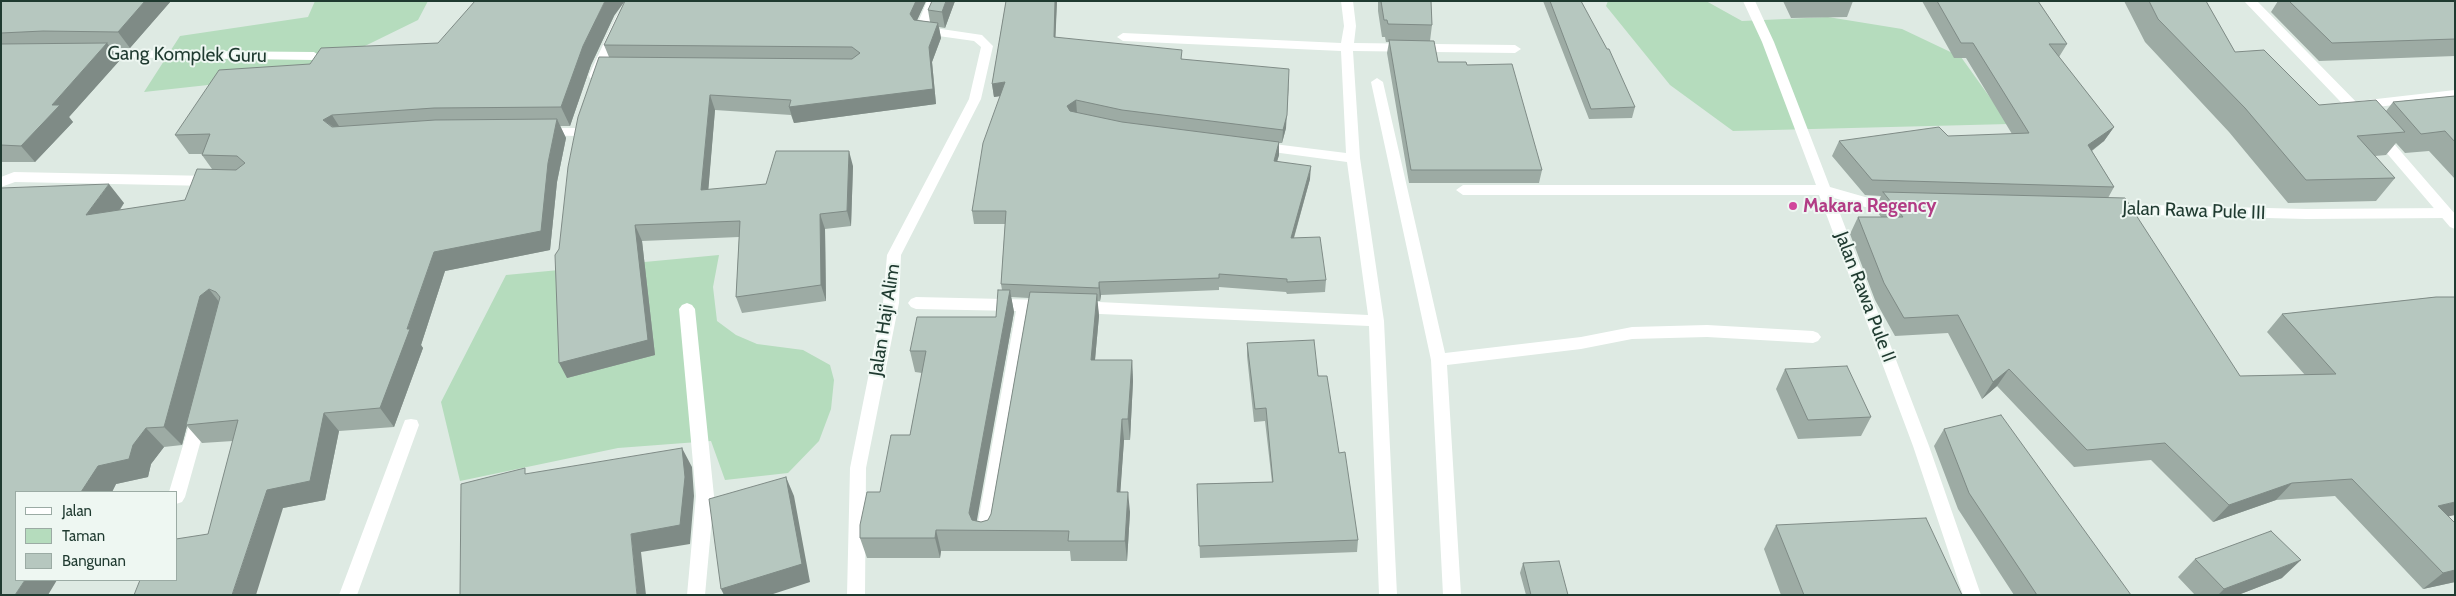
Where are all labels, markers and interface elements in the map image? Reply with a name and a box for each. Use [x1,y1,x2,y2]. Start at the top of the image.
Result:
street label: Gang Komplek Guru [107,42,267,68]
place label: Makara Regency [1803,195,1937,217]
street label: Jalan Rawa Pule III [2122,197,2266,225]
marker: Makara Regency [1787,200,1799,212]
street label: Jalan Rawa Pule II [1830,228,1900,366]
street label: Jalan Haji Alim [865,262,905,378]
legend [15,491,178,581]
text: Jalan [62,502,92,520]
text: Taman [62,527,105,545]
text: Bangunan [62,552,126,570]

